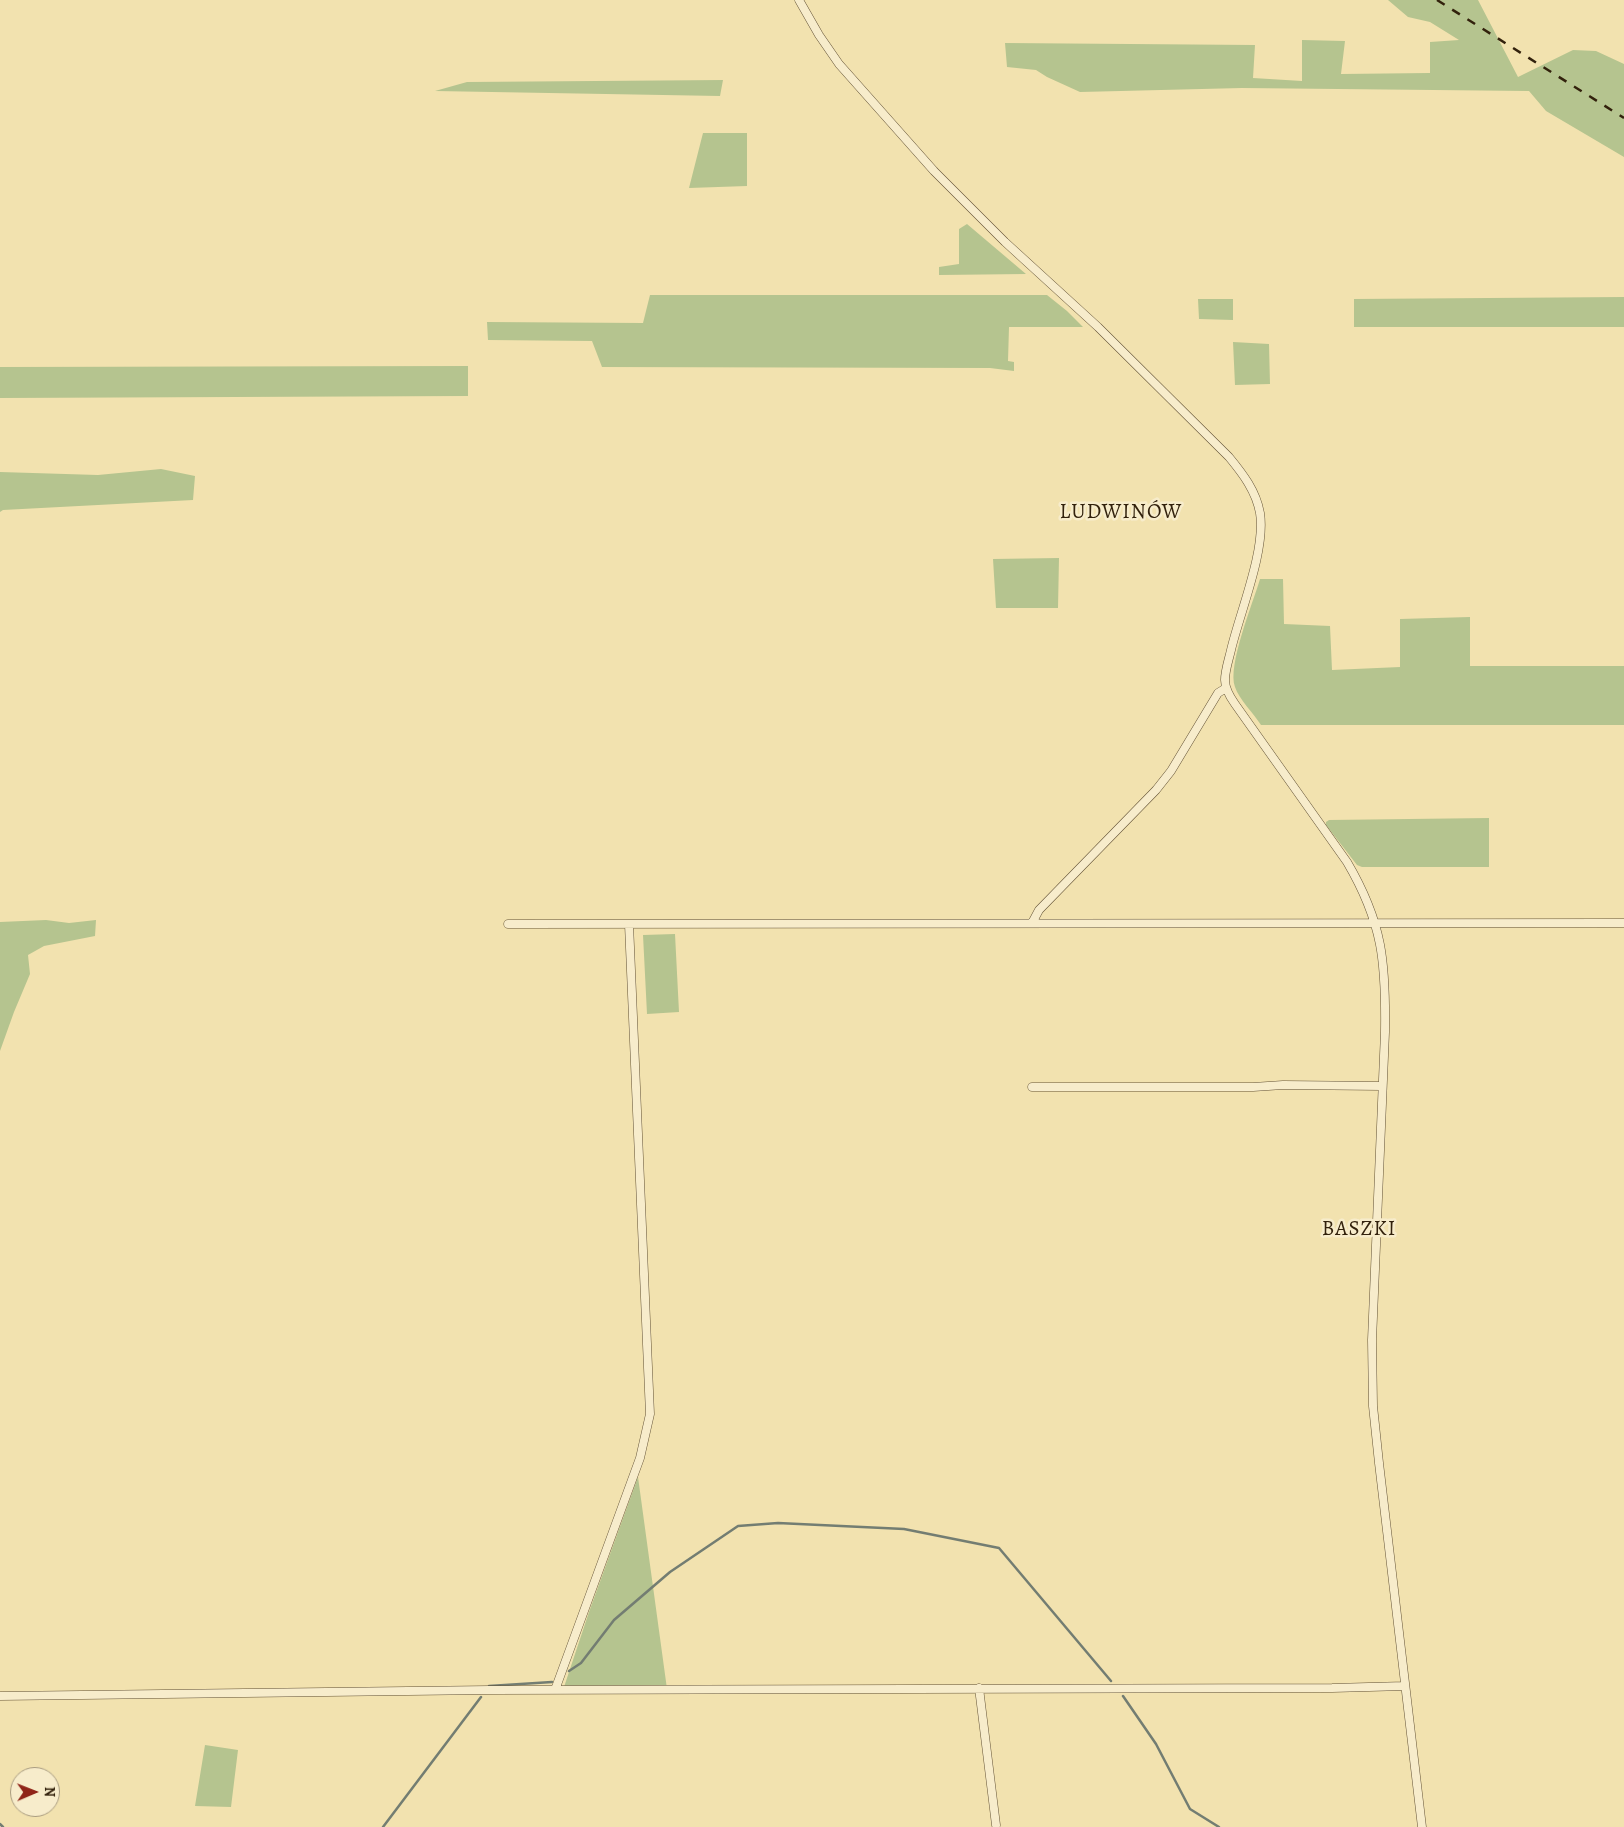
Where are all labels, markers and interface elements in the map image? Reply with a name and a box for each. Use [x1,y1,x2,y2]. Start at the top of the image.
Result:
district label: LUDWINÓW [1059,500,1183,526]
district label: BASZKI [1321,1217,1397,1243]
north arrow [10,1767,60,1817]
text: N [40,1786,59,1797]

